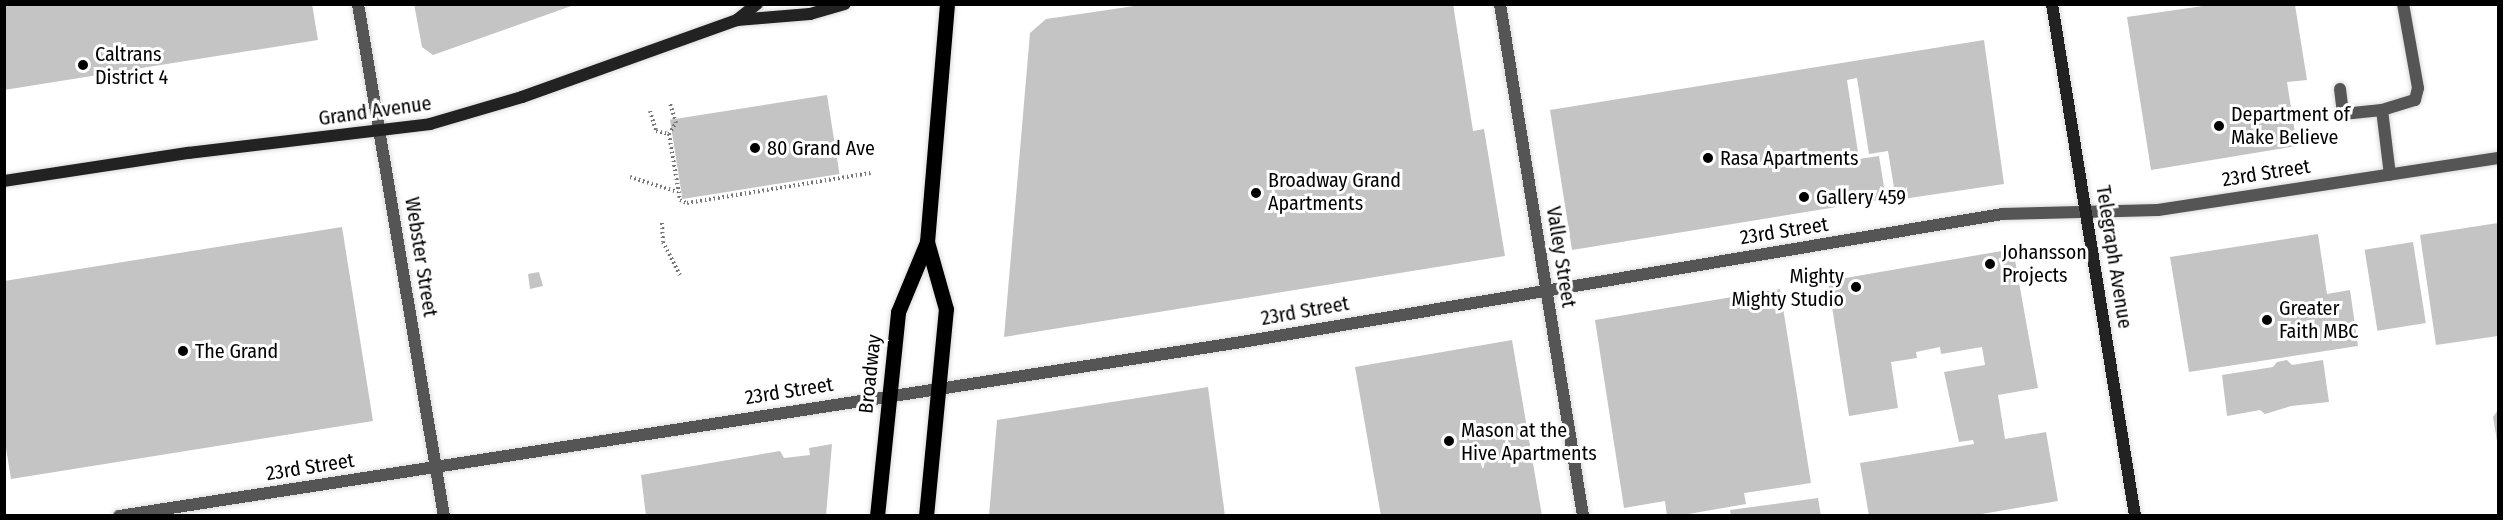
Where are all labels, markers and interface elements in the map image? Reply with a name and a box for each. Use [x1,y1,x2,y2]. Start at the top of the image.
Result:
place label: Caltrans District 4 [95,42,168,89]
marker: Caltrans District 4 [76,58,90,72]
street label: Grand Avenue [317,91,433,131]
place label: Department of Make Believe [2231,102,2350,149]
marker: Department of Make Believe [2212,119,2226,133]
place label: 80 Grand Ave [767,136,875,160]
marker: 80 Grand Ave [748,141,762,155]
place label: Rasa Apartments [1720,146,1858,170]
marker: Rasa Apartments [1701,151,1715,165]
street label: 23rd Street [2220,154,2312,192]
place label: Broadway Grand Apartments [1268,169,1401,216]
street label: Telegraph Avenue [2091,184,2137,330]
place label: Gallery 459 [1816,185,1906,209]
marker: Broadway Grand Apartments [1249,186,1263,200]
marker: Gallery 459 [1797,190,1811,204]
street label: Webster Street [400,195,442,319]
street label: Valley Street [1541,205,1581,309]
street label: 23rd Street [1738,212,1830,250]
place label: Johansson Projects [2002,240,2087,287]
marker: Johansson Projects [1983,257,1997,271]
place label: Mighty Mighty Studio [1732,264,1844,311]
marker: Mighty Mighty Studio [1849,280,1863,294]
street label: 23rd Street [1259,291,1351,331]
place label: Greater Faith MBC [2279,296,2358,343]
marker: Greater Faith MBC [2260,313,2274,327]
street label: Broadway [854,333,886,415]
place label: The Grand [195,339,278,363]
marker: The Grand [176,344,190,358]
street label: 23rd Street [743,372,835,410]
place label: Mason at the Hive Apartments [1461,418,1597,465]
marker: Mason at the Hive Apartments [1442,434,1456,448]
street label: 23rd Street [264,448,356,486]

